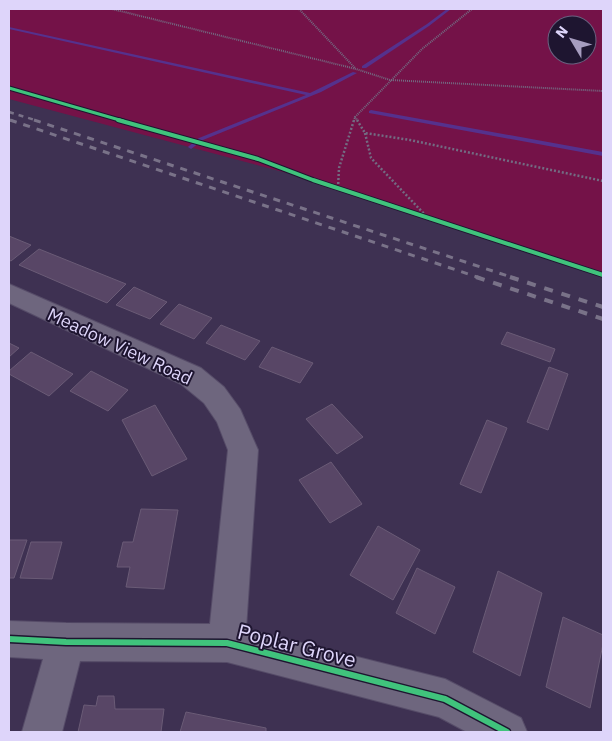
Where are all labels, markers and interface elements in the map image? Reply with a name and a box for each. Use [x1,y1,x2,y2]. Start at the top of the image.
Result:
north arrow [547,15,597,65]
text: N [552,22,572,42]
street label: Meadow View Road [44,302,196,390]
street label: Poplar Grove [235,617,359,673]

